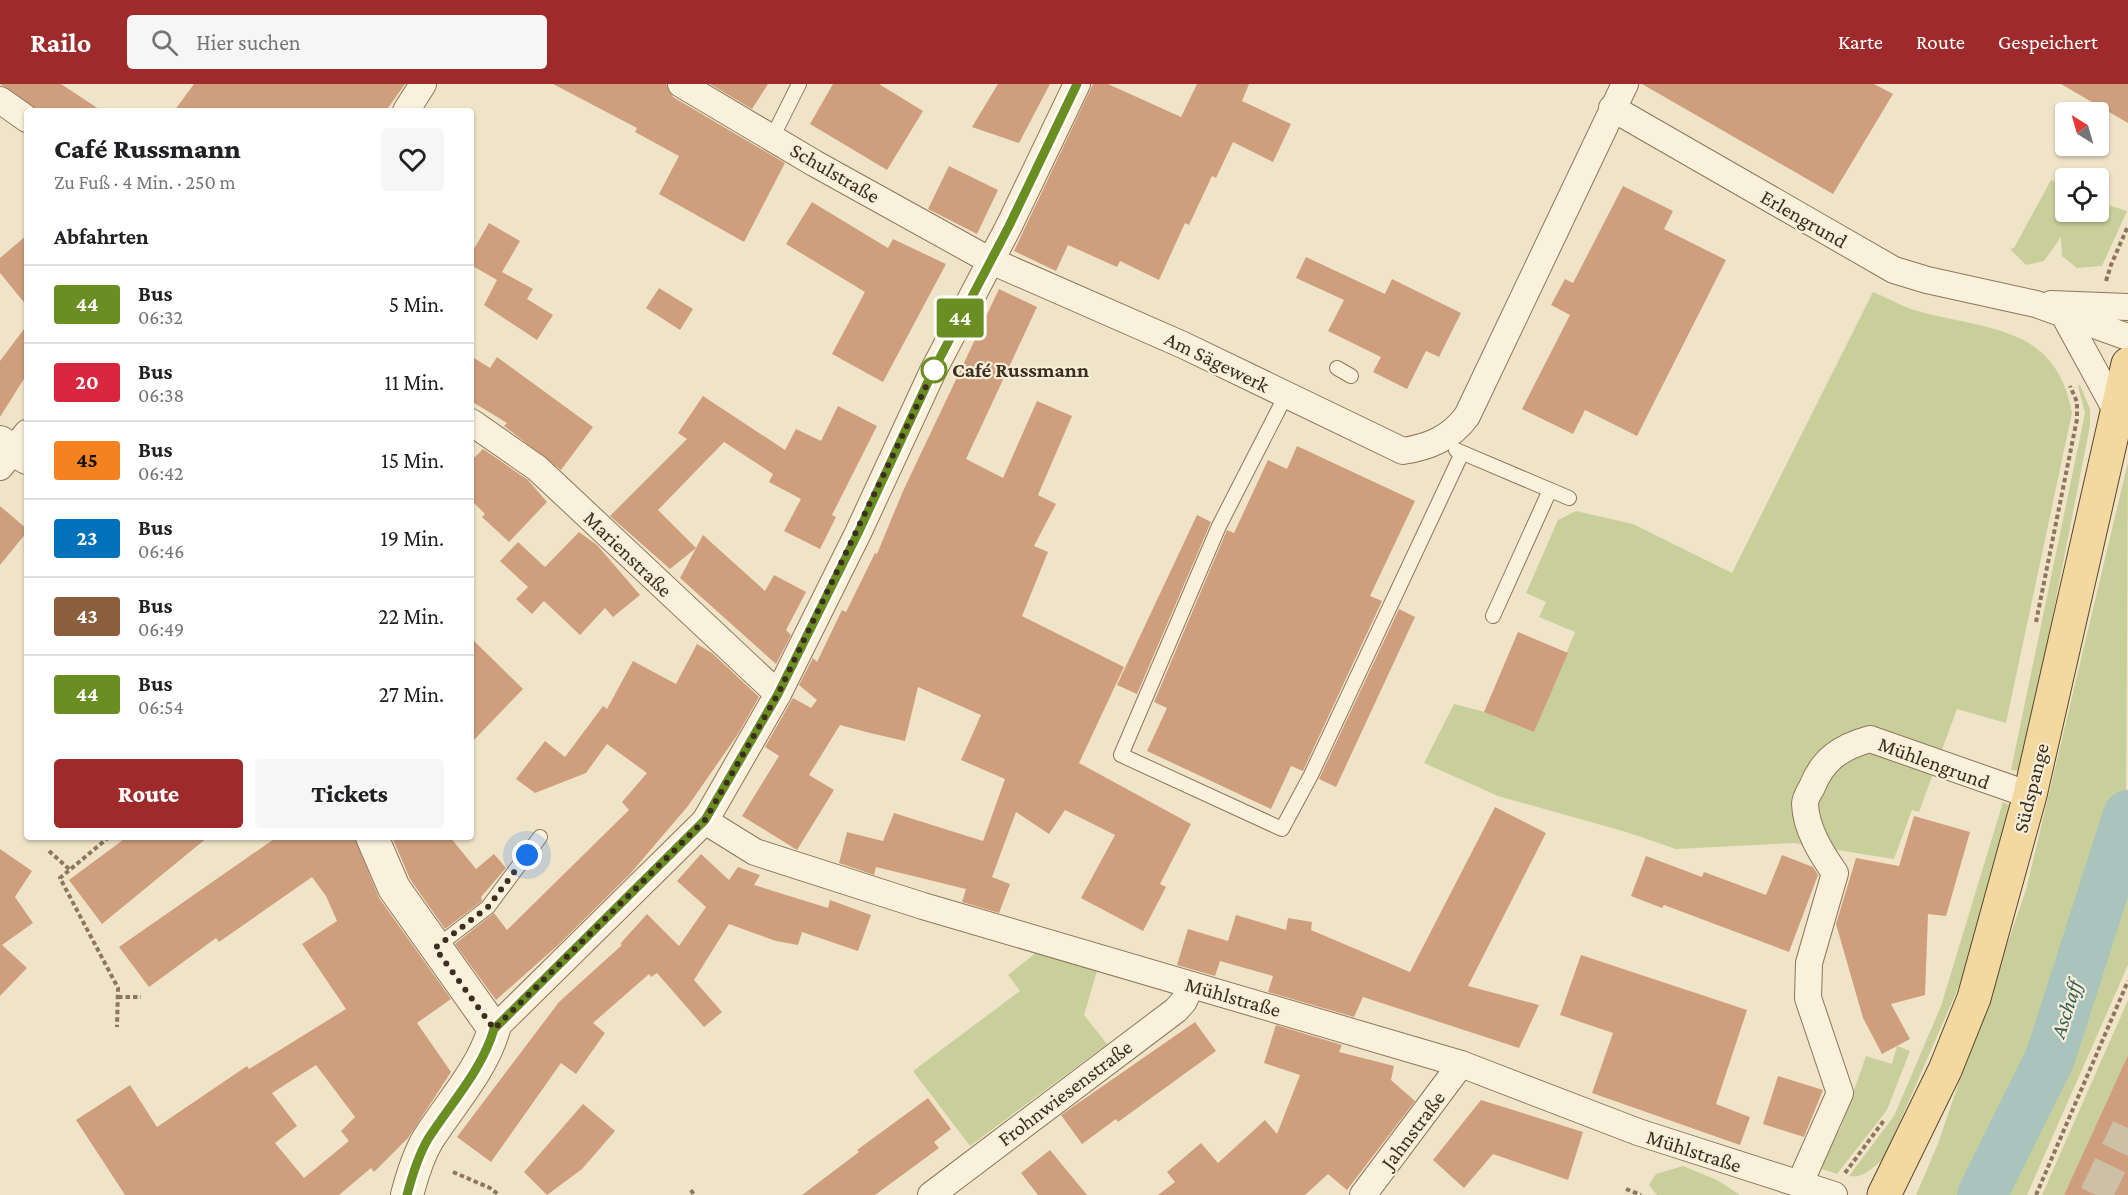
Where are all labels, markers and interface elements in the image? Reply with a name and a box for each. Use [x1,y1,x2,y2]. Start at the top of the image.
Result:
search box [127,15,547,69]
icon: search [148,26,181,59]
text: Railo [30,27,91,58]
text: Hier suchen [196,30,301,55]
text: Karte [1838,30,1883,54]
text: Route [1916,30,1965,54]
text: Gespeichert [1998,30,2098,54]
north arrow [2055,102,2109,156]
map controls [2055,102,2109,222]
button: heart [381,128,444,191]
text: Café Russmann [54,133,241,164]
street label: Schulstraße [786,138,884,208]
button: locate [2055,168,2109,222]
text: Zu Fuß · 4 Min. · 250 m [54,171,236,193]
street label: Erlengrund [1756,185,1852,253]
text: Abfahrten [54,224,149,249]
text: Bus [138,281,172,306]
text: 44 [76,292,98,316]
text: 5 Min. [389,292,444,317]
line badge: 44 [933,298,987,338]
text: 06:32 [138,306,183,328]
text: 44 [949,306,971,330]
street label: Am Sägewerk [1161,326,1273,398]
marker: Café Russmann [921,357,947,383]
place label: Café Russmann [952,358,1089,382]
text: Bus [138,359,172,384]
text: 20 [75,370,99,394]
text: 11 Min. [384,370,444,395]
text: 06:38 [138,384,184,406]
text: Bus [138,437,172,462]
text: 45 [76,448,98,472]
text: 15 Min. [381,448,444,473]
text: 06:42 [138,462,184,484]
street label: Marienstraße [579,506,677,602]
text: Bus [138,515,172,540]
text: 23 [77,526,97,550]
text: 19 Min. [381,526,444,551]
text: 06:46 [138,540,184,562]
text: Bus [138,593,172,618]
text: 43 [76,604,98,628]
text: 22 Min. [378,604,444,629]
text: 06:49 [138,618,184,640]
text: Bus [138,671,172,696]
text: 44 [76,682,98,706]
text: 27 Min. [379,682,444,707]
text: 06:54 [138,696,184,718]
street label: Mühlengrund [1875,732,1993,794]
street label: Südspange [2008,741,2054,835]
button: Route [54,759,243,828]
button: Tickets [255,759,444,828]
your location [512,840,542,870]
street label: Mühlstraße [1182,972,1284,1022]
water label: Aschaff [2045,974,2088,1042]
street label: Frohnwiesenstraße [993,1035,1137,1151]
street label: Jahnstraße [1375,1086,1450,1175]
street label: Mühlstraße [1644,1124,1744,1178]

